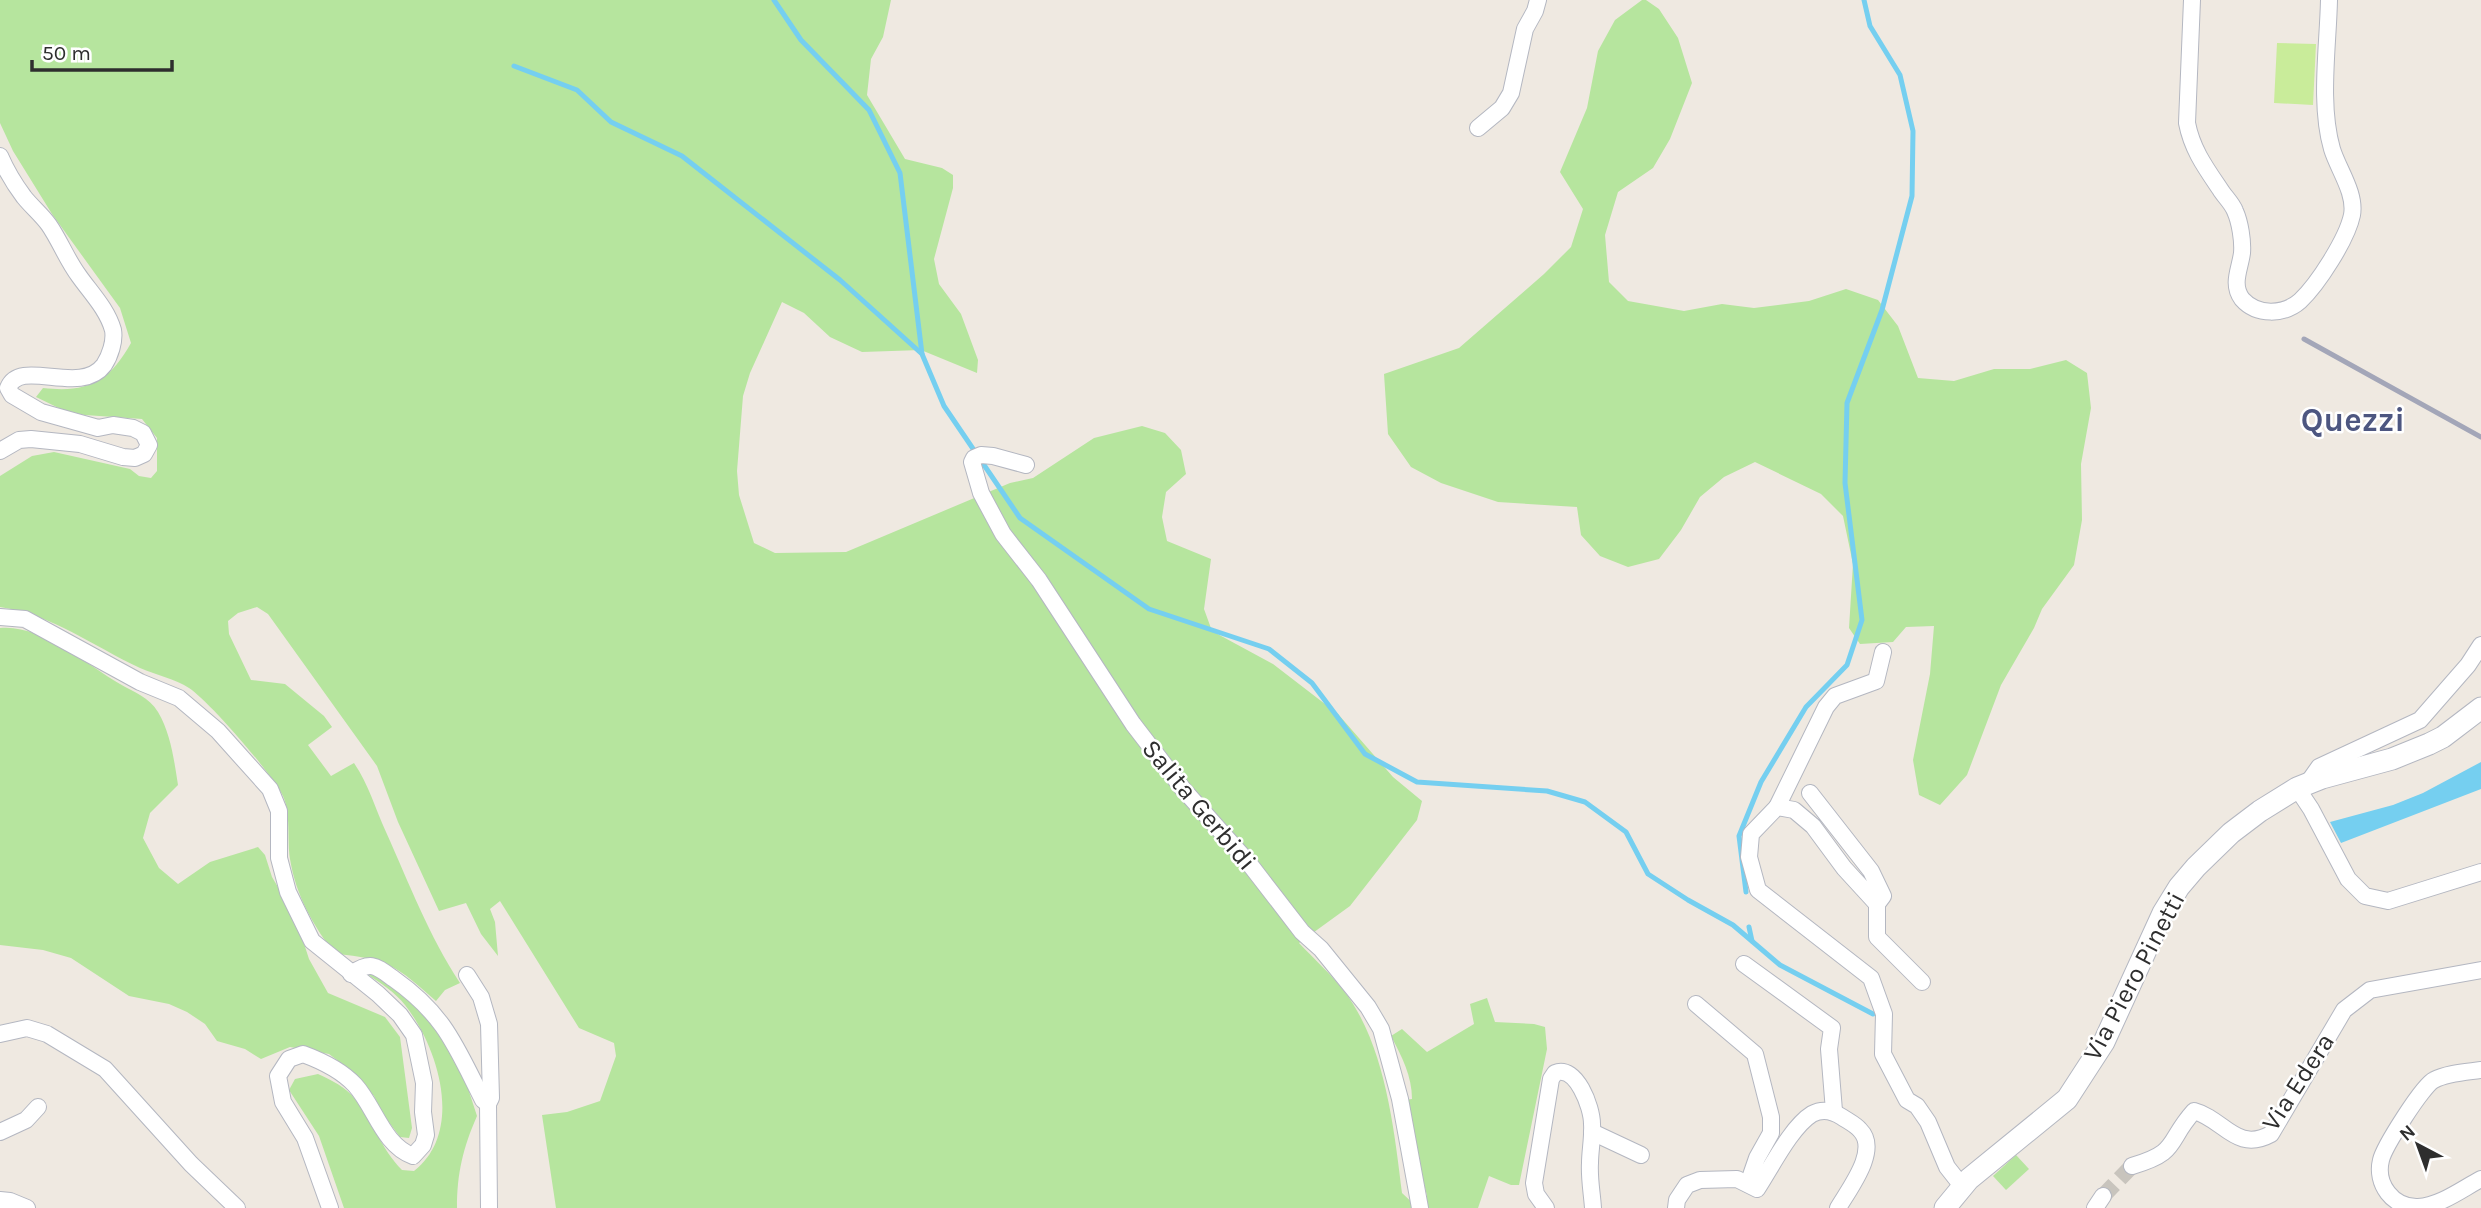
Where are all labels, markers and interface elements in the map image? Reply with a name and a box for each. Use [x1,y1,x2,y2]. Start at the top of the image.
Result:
scale bar [32,28,172,72]
text: 50 m [42,41,91,65]
district label: Quezzi [2301,401,2405,439]
street label: Salita Gerbidi [1135,733,1263,877]
street label: Via Piero Pinetti [2077,886,2191,1066]
street label: Via Edera [2255,1027,2341,1137]
north arrow [2383,1110,2453,1180]
text: N [2395,1120,2420,1146]

